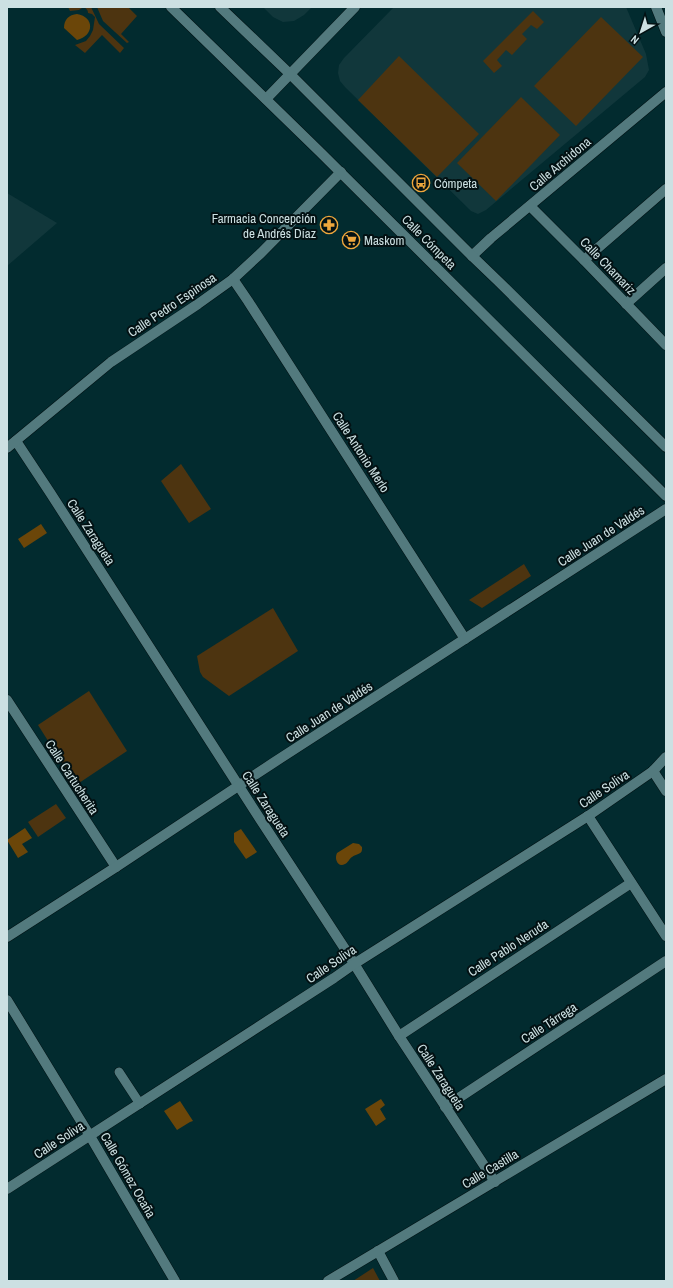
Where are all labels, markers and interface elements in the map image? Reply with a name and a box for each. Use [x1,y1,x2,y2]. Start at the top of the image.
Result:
north arrow [621,12,661,52]
text: N [628,32,642,47]
street label: Calle Archidona [526,133,594,195]
bus stop icon: Cómpeta [411,173,431,193]
place label: Cómpeta [434,175,477,192]
place label: Farmacia Concepción de Andrés Díaz [212,210,316,242]
street label: Calle Cómpeta [398,211,460,273]
pharmacy icon: Farmacia Concepción de Andrés Díaz [319,215,339,235]
supermarket icon: Maskom [341,230,361,250]
place label: Maskom [364,232,404,249]
street label: Calle Chamariz [576,234,640,298]
street label: Calle Pedro Espinosa [125,269,220,341]
street label: Calle Antonio Merlo [329,408,394,496]
street label: Calle Zaragueta [63,496,119,568]
street label: Calle Juan de Valdés [554,502,648,570]
street label: Calle Juan de Valdés [282,678,376,746]
street label: Calle Cartucherita [41,736,103,818]
street label: Calle Soliva [576,766,632,812]
street label: Calle Zaragueta [238,768,294,840]
street label: Calle Pablo Neruda [465,916,551,980]
street label: Calle Soliva [303,941,359,987]
street label: Calle Tárrega [518,999,580,1047]
street label: Calle Zaragueta [413,1041,469,1113]
street label: Calle Soliva [31,1117,88,1163]
street label: Calle Gómez Ocaña [97,1129,159,1221]
street label: Calle Castilla [459,1146,521,1192]

